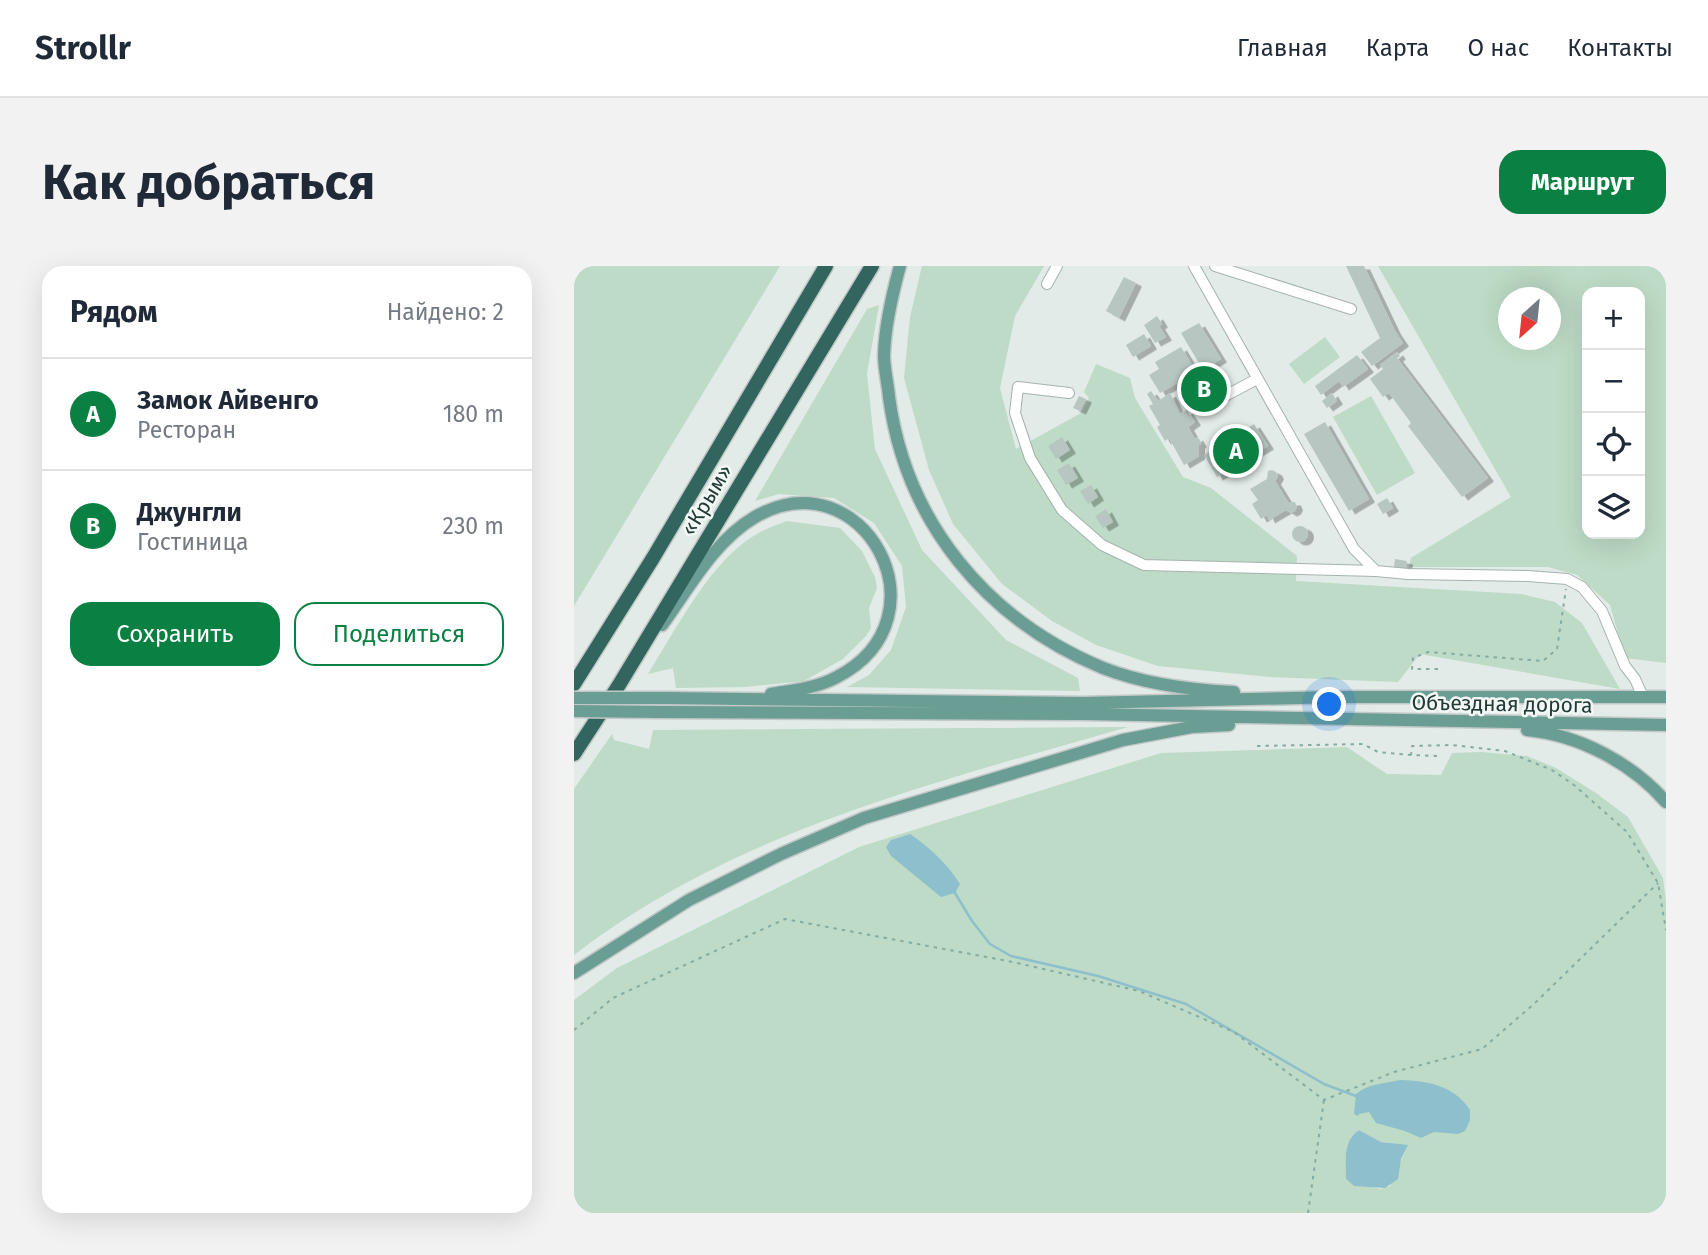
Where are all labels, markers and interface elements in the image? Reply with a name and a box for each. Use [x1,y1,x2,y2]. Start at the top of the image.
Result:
text: Strollr [35,28,131,68]
text: Главная [1237,34,1328,62]
text: Карта [1366,34,1429,62]
text: О нас [1467,34,1529,62]
text: Контакты [1567,34,1673,62]
button: Маршрут [1499,150,1666,214]
text: Как добраться [42,153,375,212]
north arrow [1498,287,1561,350]
map controls [1582,287,1645,539]
button: + [1582,287,1645,350]
text: Рядом [70,294,158,330]
text: Найдено: 2 [387,298,504,326]
button: − [1582,350,1645,413]
pin: B [1181,363,1227,415]
text: Замок Айвенго [137,385,319,416]
text: A [86,400,100,428]
text: 180 m [443,400,504,428]
button: locate [1582,413,1645,476]
text: Ресторан [137,416,236,444]
pin: A [1213,425,1259,477]
street label: «Крым» [676,460,738,540]
button: layers [1582,476,1645,539]
text: Джунгли [137,497,242,528]
text: B [86,512,100,540]
text: 230 m [443,512,504,540]
text: Гостиница [137,528,248,556]
button: Сохранить [70,602,280,666]
button: Поделиться [294,602,504,666]
your location [1312,687,1346,721]
street label: Объездная дорога [1411,689,1593,719]

